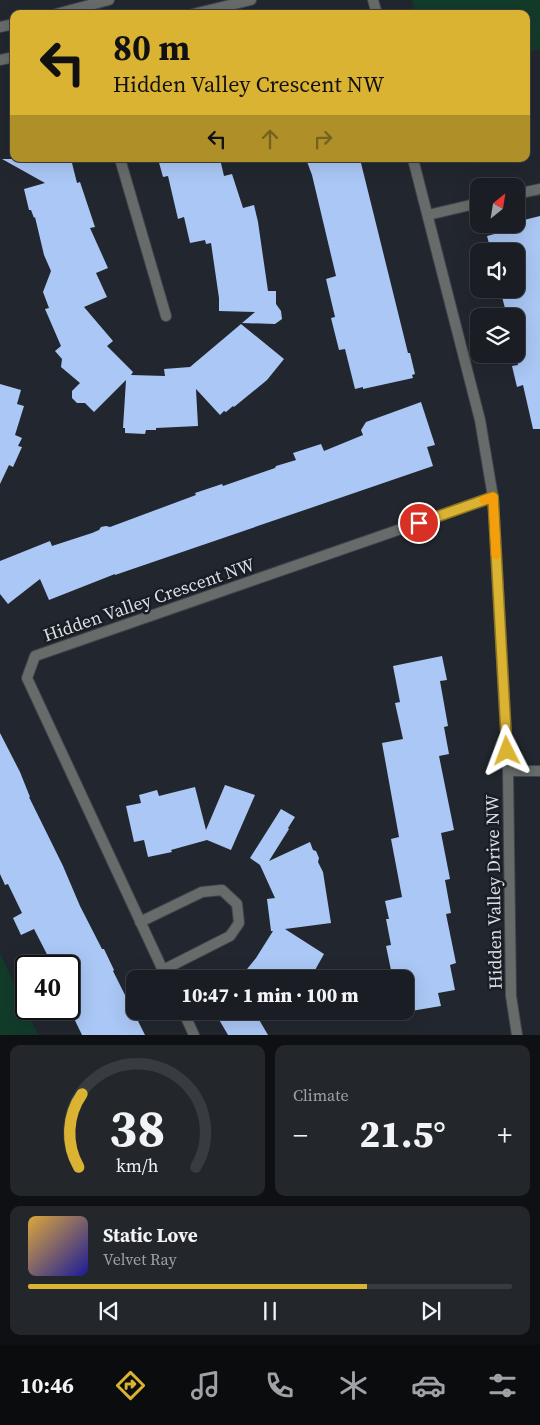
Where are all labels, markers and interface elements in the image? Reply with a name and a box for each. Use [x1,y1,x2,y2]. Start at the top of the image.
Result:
text: 80 m [113,24,190,72]
icon: left [30,30,95,95]
text: Hidden Valley Crescent NW [113,69,384,99]
icon: left [203,125,231,153]
icon: ahead [256,125,284,153]
icon: right [309,125,337,153]
north arrow [470,178,525,232]
map controls [470,178,525,363]
button: sound [470,243,525,298]
button: layers [470,308,525,363]
pin [398,502,440,544]
icon: arrive [405,509,433,537]
street label: Hidden Valley Crescent NW [40,551,258,647]
position arrow [480,724,532,776]
street label: Hidden Valley Drive NW [479,794,508,990]
speed limit sign: 40 [15,955,80,1020]
text: 10:47 · 1 min · 100 m [181,982,359,1008]
text: Climate [293,1084,349,1106]
text: 38 [109,1092,166,1163]
text: 21.5° [359,1108,446,1160]
text: − [293,1116,308,1154]
text: + [497,1116,512,1154]
text: km/h [116,1153,159,1178]
text: Static Love [103,1222,198,1248]
text: Velvet Ray [103,1248,177,1270]
icon: previous [95,1297,123,1325]
icon: pause [256,1297,284,1325]
icon: next [417,1297,445,1325]
icon: directions [113,1368,148,1403]
icon: music [188,1368,223,1403]
icon: phone [262,1368,297,1403]
icon: climate [336,1368,371,1403]
icon: car [411,1368,446,1403]
icon: filters [485,1368,520,1403]
text: 10:46 [20,1370,74,1400]

